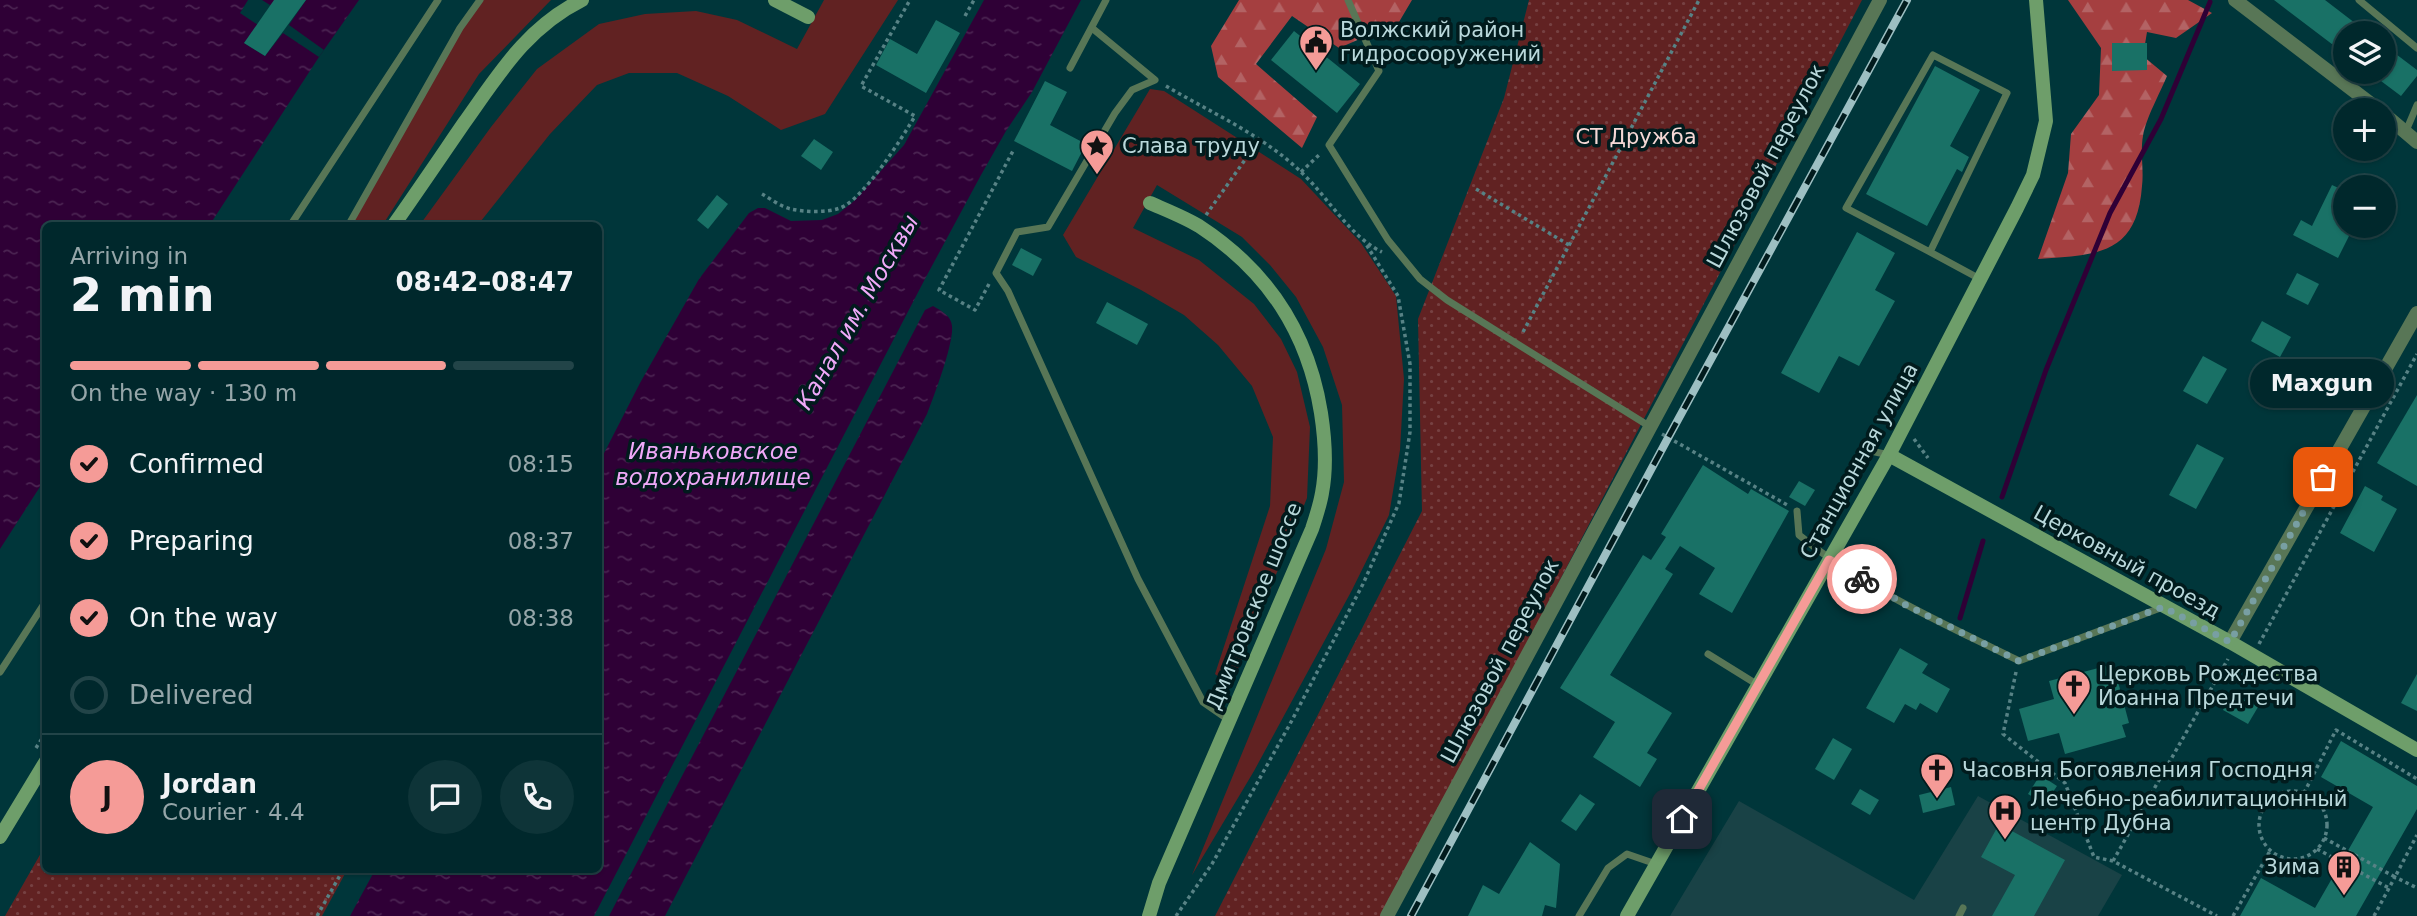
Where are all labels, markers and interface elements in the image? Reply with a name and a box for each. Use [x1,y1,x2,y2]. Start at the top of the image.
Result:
place label: Волжский район гидросооружений [1340,18,1541,66]
map controls [2333,21,2396,238]
button: layers [2333,21,2396,84]
public building icon: Волжский район гидросооружений [1297,23,1335,72]
street label: Шлюзовой переулок [1702,60,1830,272]
button: + [2333,98,2396,161]
park label: СТ Дружба [1575,125,1697,149]
place icon: Слава труду [1078,127,1116,176]
place label: Слава труду [1122,134,1260,158]
button: − [2333,175,2396,238]
water label: Канал им. Москвы [791,210,923,414]
text: Arriving in [70,243,188,269]
text: 08:42–08:47 [395,267,574,297]
text: 2 min [70,268,214,322]
callout: Maxgun [2251,358,2395,407]
street label: Станционная улица [1795,359,1923,563]
text: Maxgun [2271,370,2373,396]
text: On the way · 130 m [70,380,297,406]
water label: Иваньковское водохранилище [615,438,811,490]
icon: check [70,445,108,483]
pin [2293,447,2353,507]
text: Confirmed [129,449,264,479]
text: 08:15 [508,451,574,477]
icon: bag [2304,458,2342,496]
street label: Дмитровское шоссе [1201,499,1307,713]
street label: Церковный проезд [2030,501,2224,623]
icon: check [70,522,108,560]
text: Preparing [129,526,254,556]
text: 08:37 [508,528,574,554]
courier [1827,544,1897,614]
street label: Шлюзовой переулок [1436,555,1564,767]
icon: bike [1843,560,1881,598]
icon: check [70,599,108,637]
text: On the way [129,603,278,633]
text: 08:38 [508,605,574,631]
place label: Церковь Рождества Иоанна Предтечи [2098,662,2318,710]
church icon: Церковь Рождества Иоанна Предтечи [2055,667,2093,716]
text: Delivered [129,680,253,710]
church icon: Часовня Богоявления Господня [1918,751,1956,800]
place label: Часовня Богоявления Господня [1962,758,2313,782]
button: chat [408,760,482,834]
button: phone [500,760,574,834]
text: Jordan [162,769,257,799]
text: J [102,782,112,812]
place label: Лечебно-реабилитационный центр Дубна [2030,787,2348,835]
pin [1652,789,1712,849]
hospital icon: Лечебно-реабилитационный центр Дубна [1986,792,2024,841]
text: Courier · 4.4 [162,799,305,825]
icon: home [1663,800,1701,838]
building icon: Зима [2325,848,2363,897]
place label: Зима [2264,855,2320,879]

